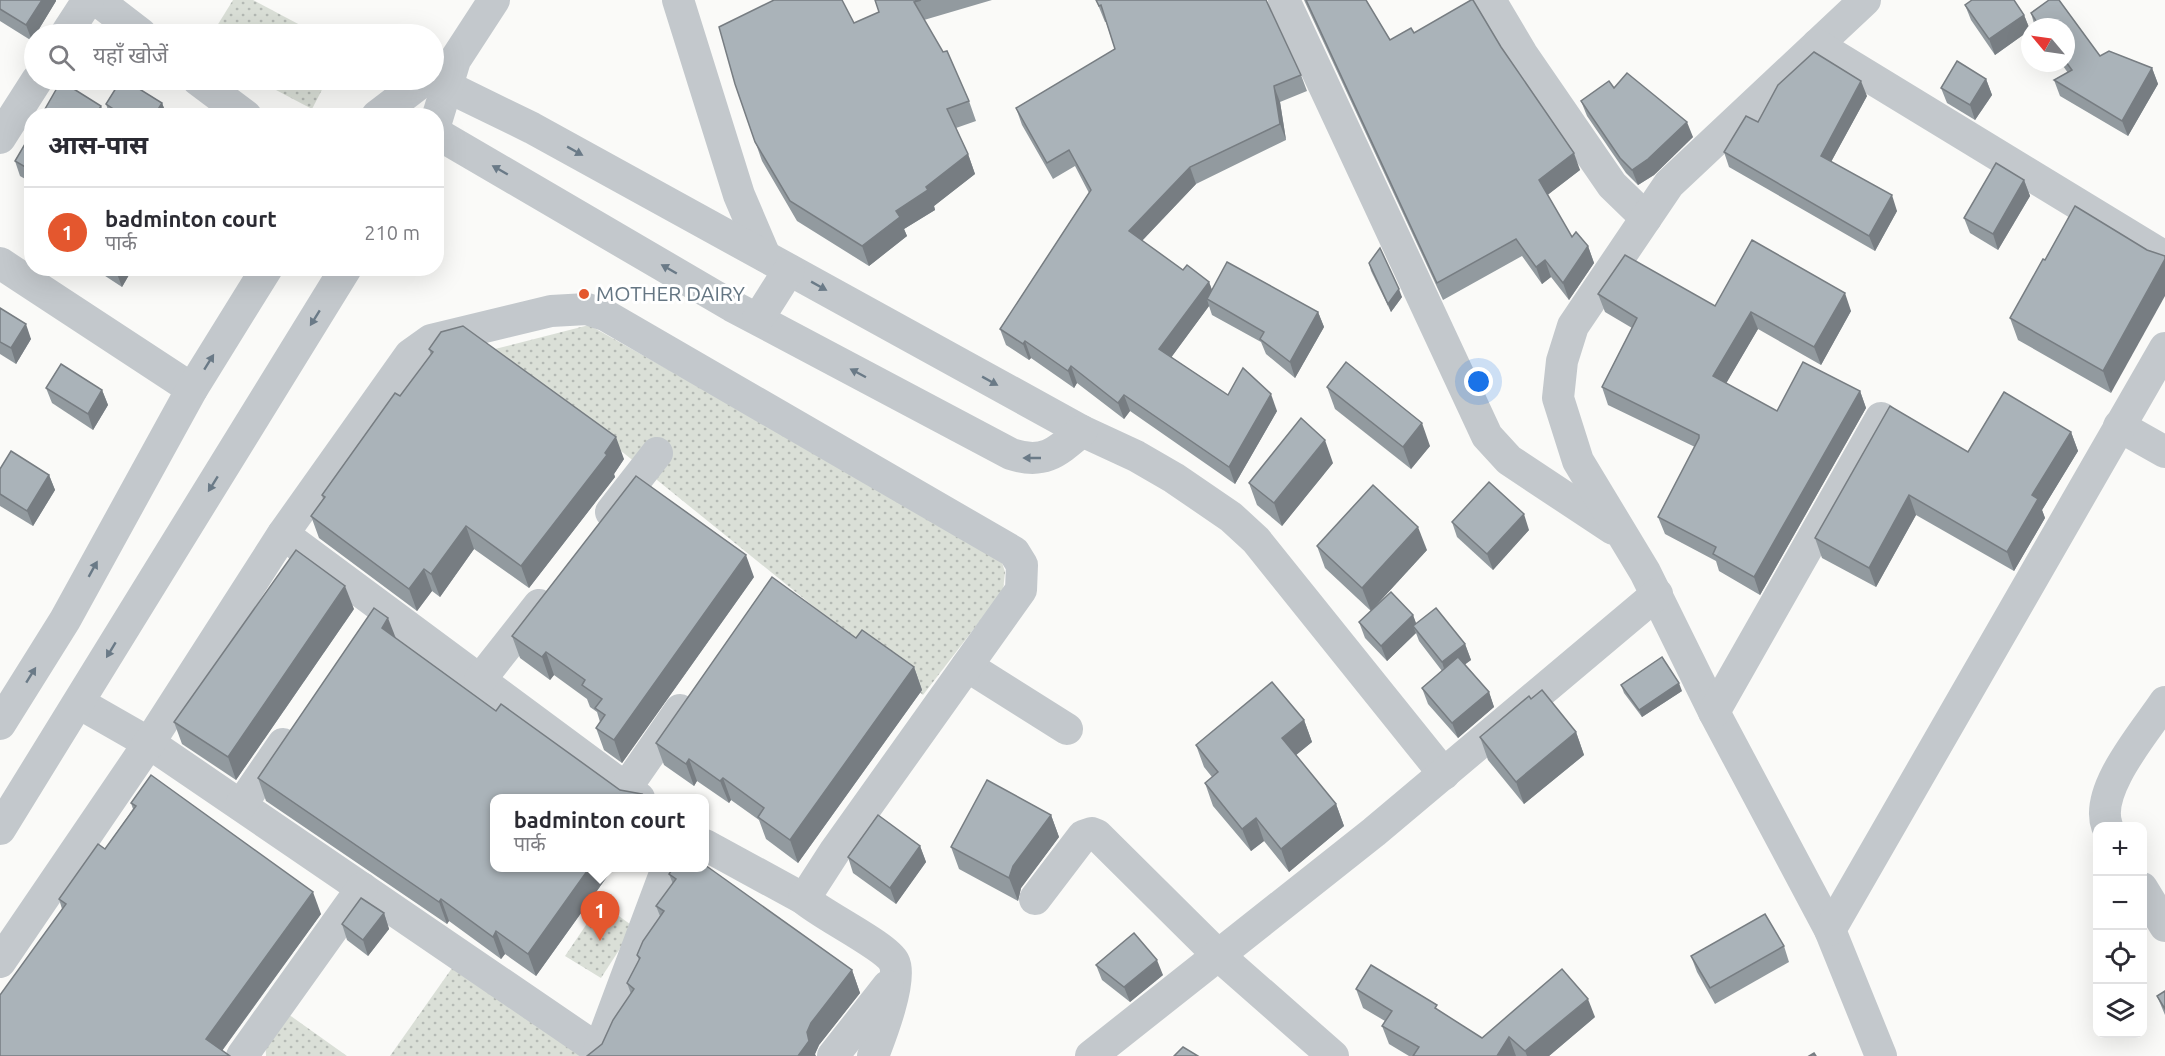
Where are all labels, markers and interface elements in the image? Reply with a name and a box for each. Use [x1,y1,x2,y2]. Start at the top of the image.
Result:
north arrow [2021,18,2075,72]
search box [24,24,444,90]
icon: search [45,41,78,74]
text: यहाँ खोजें [93,42,168,67]
text: आस-पास [48,130,148,159]
one-way arrow [566,146,583,156]
one-way arrow [492,165,508,176]
text: badminton court [105,206,277,231]
text: 1 [62,221,73,244]
text: 210 m [364,221,420,244]
text: पार्क [105,231,137,254]
one-way arrow [660,264,677,274]
place label: MOTHER DAIRY [596,281,745,305]
one-way arrow [811,281,828,291]
marker: MOTHER DAIRY [577,287,591,301]
one-way arrow [310,310,321,326]
one-way arrow [203,354,214,370]
your location [1464,367,1493,396]
one-way arrow [849,368,866,378]
one-way arrow [981,375,998,385]
one-way arrow [1022,453,1041,463]
one-way arrow [207,476,218,492]
one-way arrow [88,560,98,577]
one-way arrow [105,642,116,658]
one-way arrow [25,667,36,683]
popup [490,794,709,872]
text: badminton court [514,807,685,832]
map controls [2093,822,2147,1038]
button: + [2093,822,2147,876]
text: पार्क [514,832,546,855]
button: − [2093,876,2147,930]
pin: 1 [580,892,620,941]
button: locate [2093,930,2147,984]
button: layers [2093,984,2147,1038]

